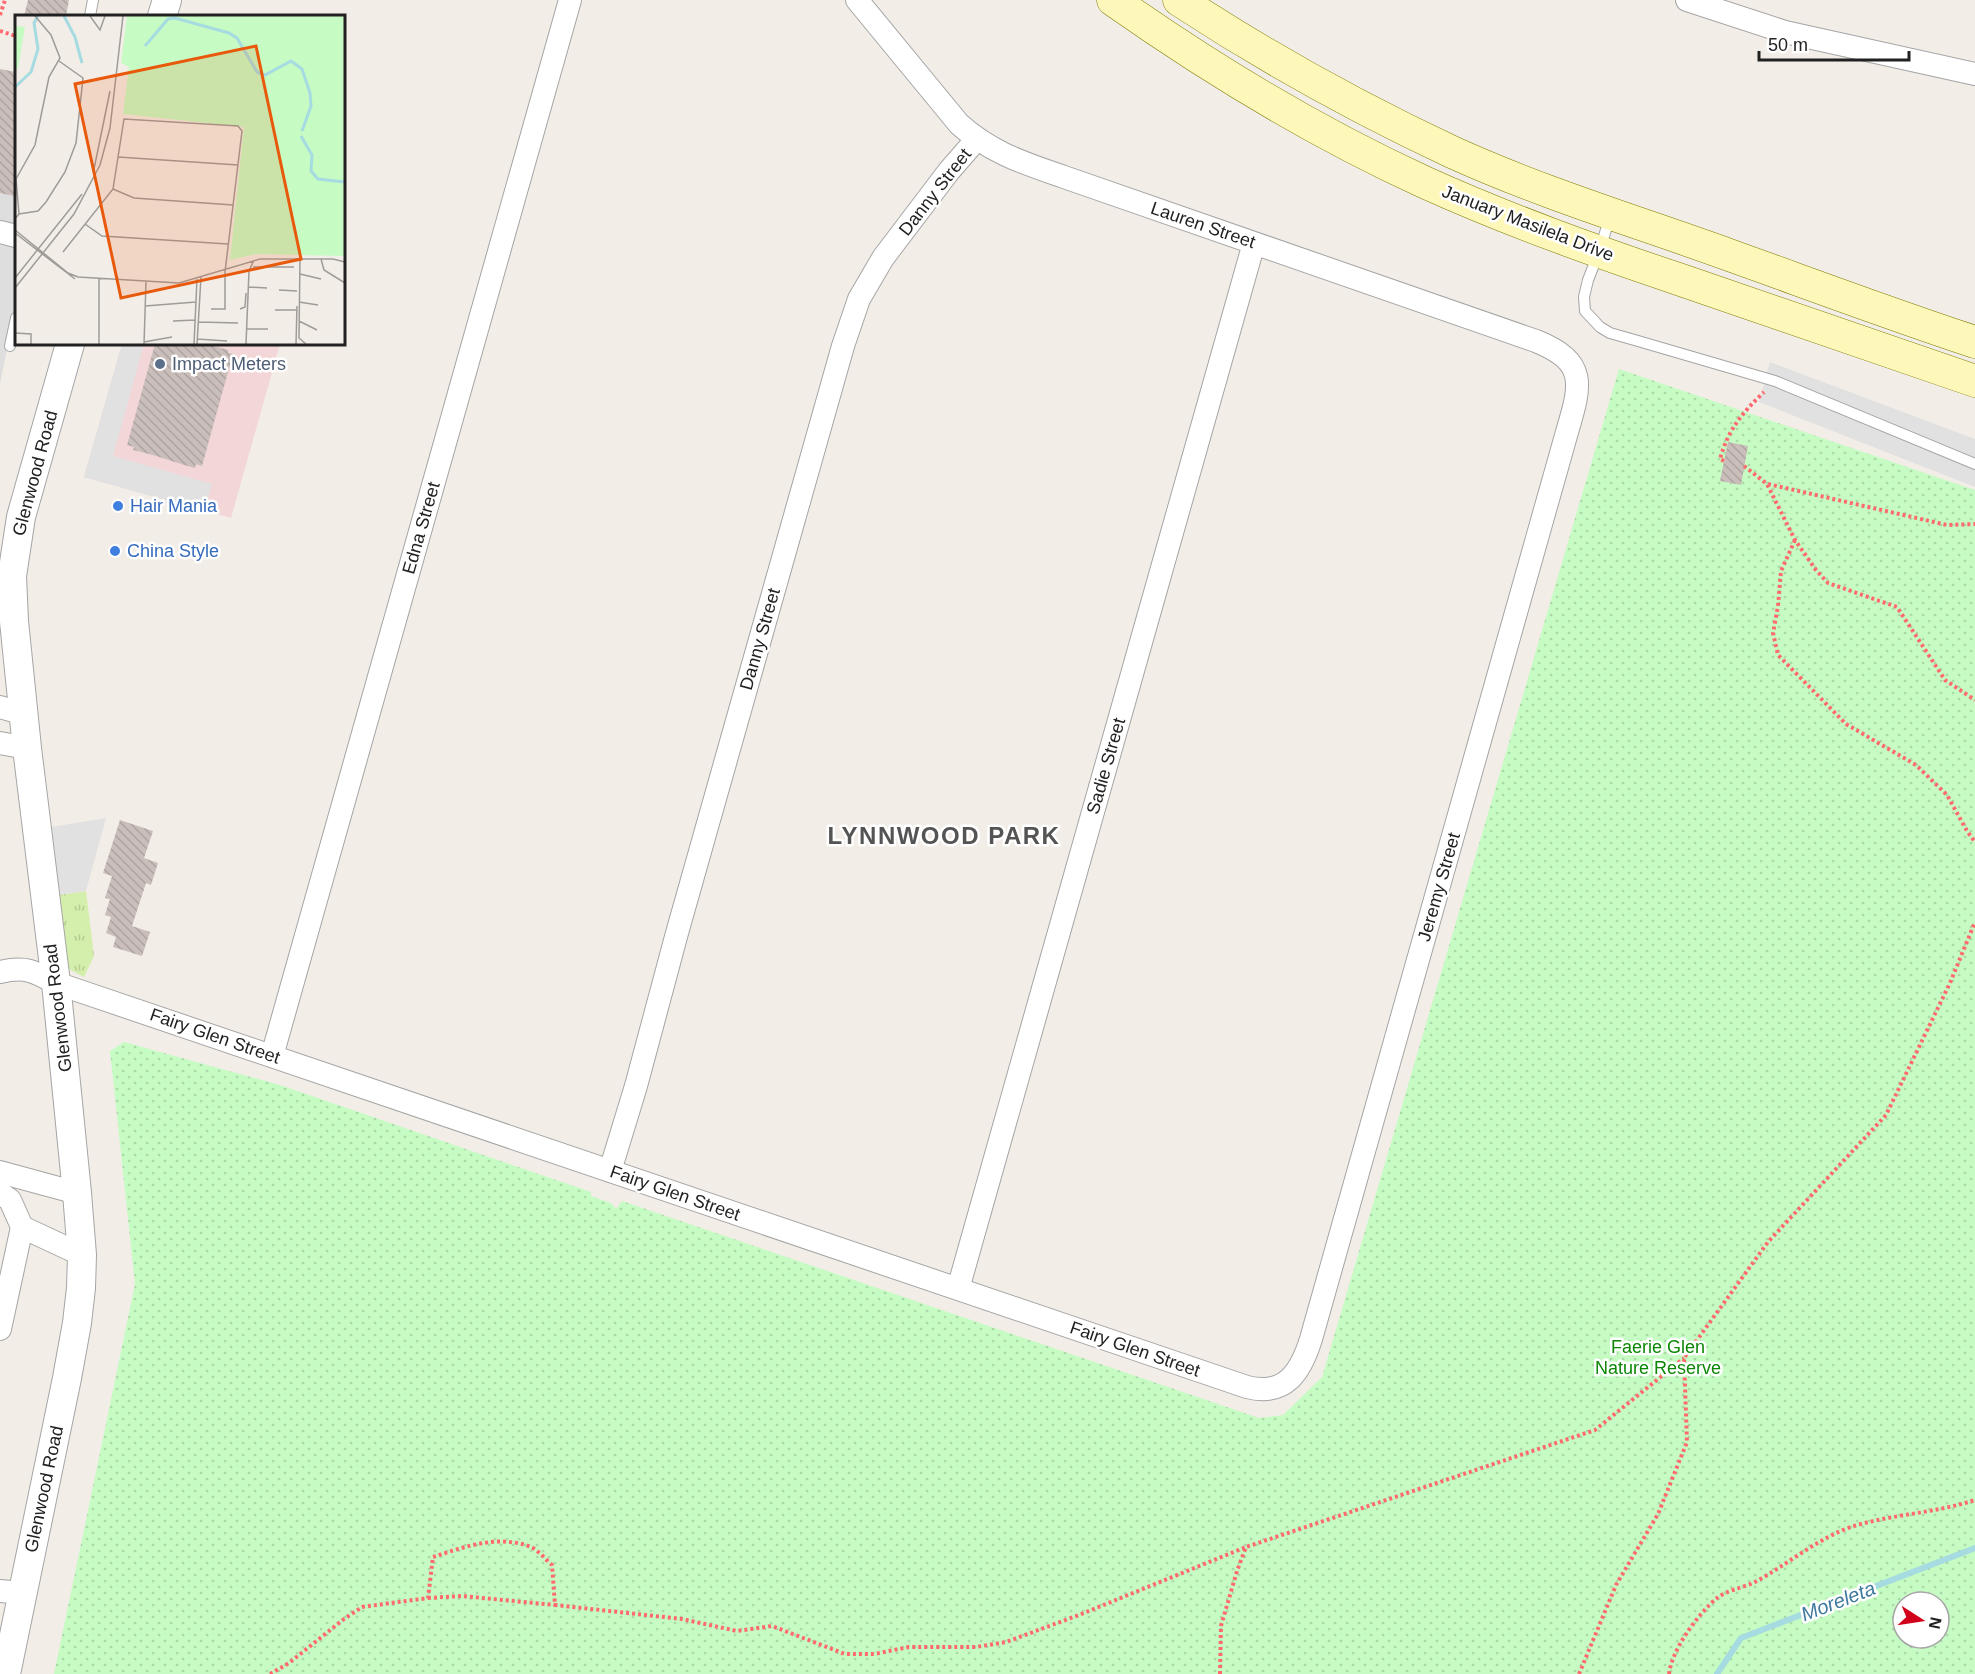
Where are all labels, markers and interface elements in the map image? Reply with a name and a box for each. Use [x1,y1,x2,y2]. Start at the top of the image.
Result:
inset map [15,15,345,345]
scale bar [1759,24,1909,62]
text: 50 m [1768,35,1808,55]
street label: Danny Street [895,144,975,240]
street label: January Masilela Drive [1439,181,1617,265]
street label: Lauren Street [1148,198,1258,252]
place label: Impact Meters [172,354,286,374]
marker: Impact Meters [153,357,167,371]
street label: Glenwood Road [9,408,61,538]
street label: Edna Street [398,480,444,576]
place label: Hair Mania [130,496,218,516]
marker: Hair Mania [111,499,125,513]
place label: China Style [127,541,219,561]
marker: China Style [108,544,122,558]
street label: Danny Street [736,586,784,692]
street label: Sadie Street [1083,716,1129,816]
district label: LYNNWOOD PARK [828,822,1060,849]
street label: Jeremy Street [1414,830,1464,944]
street label: Glenwood Road [40,943,76,1073]
street label: Fairy Glen Street [147,1004,283,1068]
street label: Fairy Glen Street [607,1161,743,1225]
street label: Fairy Glen Street [1067,1317,1203,1381]
park label: Faerie Glen Nature Reserve [1595,1337,1721,1378]
street label: Glenwood Road [21,1424,67,1554]
water label: Moreleta [1798,1577,1878,1625]
north arrow [1891,1590,1951,1650]
text: N [1926,1616,1945,1630]

